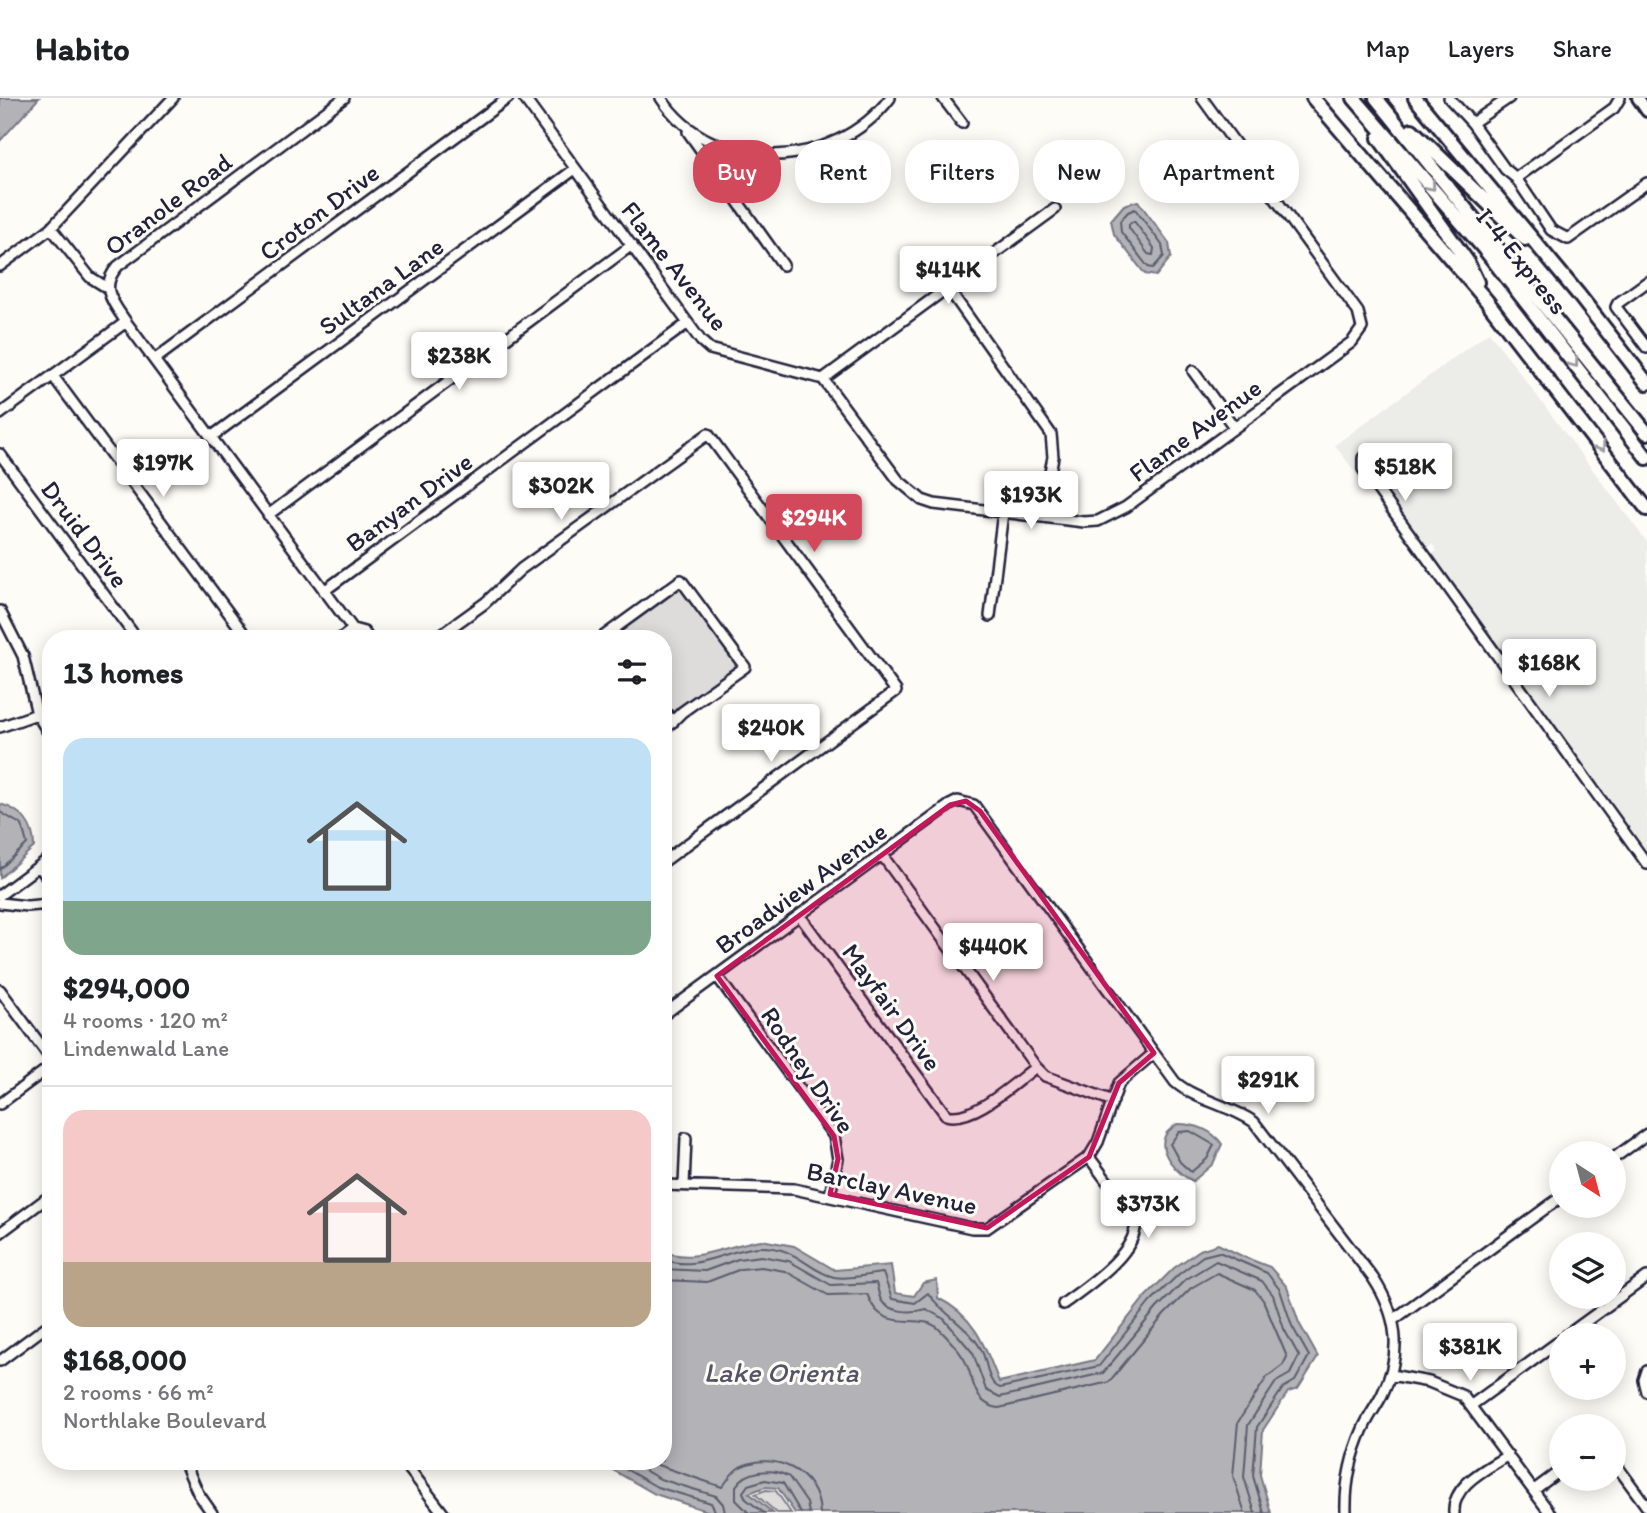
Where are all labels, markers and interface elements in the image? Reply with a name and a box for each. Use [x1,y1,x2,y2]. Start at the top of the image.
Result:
text: Habito [35,29,130,68]
text: Map [1366,34,1410,63]
text: Layers [1448,34,1515,63]
text: Share [1553,34,1612,63]
chip: Buy [693,140,781,203]
chip: Rent [795,140,891,203]
chip: Filters [905,140,1019,203]
chip: New [1033,140,1125,203]
chip: Apartment [1139,140,1299,203]
street label: Oranole Road [98,145,239,262]
street label: Croton Drive [253,156,385,268]
one-way arrow [1423,178,1435,191]
street label: Flame Avenue [614,195,736,337]
street label: I-4 Express [1469,201,1575,321]
street label: Sultana Lane [312,230,450,342]
pin: $414K [899,246,997,306]
text: $414K [916,255,980,283]
pin: $238K [410,332,508,392]
text: $238K [427,341,491,369]
one-way arrow [1566,355,1579,368]
street label: Flame Avenue [1122,371,1268,489]
one-way arrow [1593,439,1605,452]
pin: $197K [114,440,212,499]
pin: $518K [1356,444,1454,503]
street label: Banyan Drive [339,445,479,559]
text: $197K [133,448,193,476]
text: $518K [1374,452,1436,480]
pin: $302K [512,462,610,522]
text: $302K [528,471,594,499]
pin: $193K [982,472,1080,531]
street label: Druid Drive [34,474,136,594]
text: $193K [1000,480,1062,508]
pin: $294K [765,494,863,554]
text: $294K [782,503,846,531]
pin: $168K [1500,640,1598,699]
text: $168K [1518,648,1580,676]
icon: filters [613,653,651,691]
text: 13 homes [63,654,183,691]
pin: $240K [722,704,820,764]
text: $240K [738,713,804,741]
icon: home [294,783,420,909]
street label: Broadview Avenue [709,815,893,961]
pin: $440K [944,924,1042,983]
text: $440K [959,932,1027,960]
street label: Mayfair Drive [835,937,949,1077]
text: $294,000 [63,969,190,1006]
street label: Rodney Drive [754,1000,862,1140]
text: 4 rooms · 120 m² [63,1006,228,1034]
text: Lindenwald Lane [63,1034,229,1062]
pin: $291K [1219,1056,1317,1116]
text: $291K [1237,1065,1299,1093]
north arrow [1549,1141,1626,1218]
map controls [1549,1141,1626,1491]
street label: Barclay Avenue [804,1154,980,1222]
icon: home [294,1155,420,1281]
pin: $373K [1099,1180,1197,1240]
text: $373K [1117,1189,1179,1217]
button: layers [1549,1232,1626,1309]
button: + [1549,1323,1626,1400]
pin: $381K [1421,1324,1519,1383]
text: $381K [1439,1332,1501,1360]
text: $168,000 [63,1341,187,1378]
water label: Lake Orienta [704,1355,859,1389]
text: 2 rooms · 66 m² [63,1378,214,1406]
text: Northlake Boulevard [63,1406,267,1434]
button: − [1549,1414,1626,1491]

